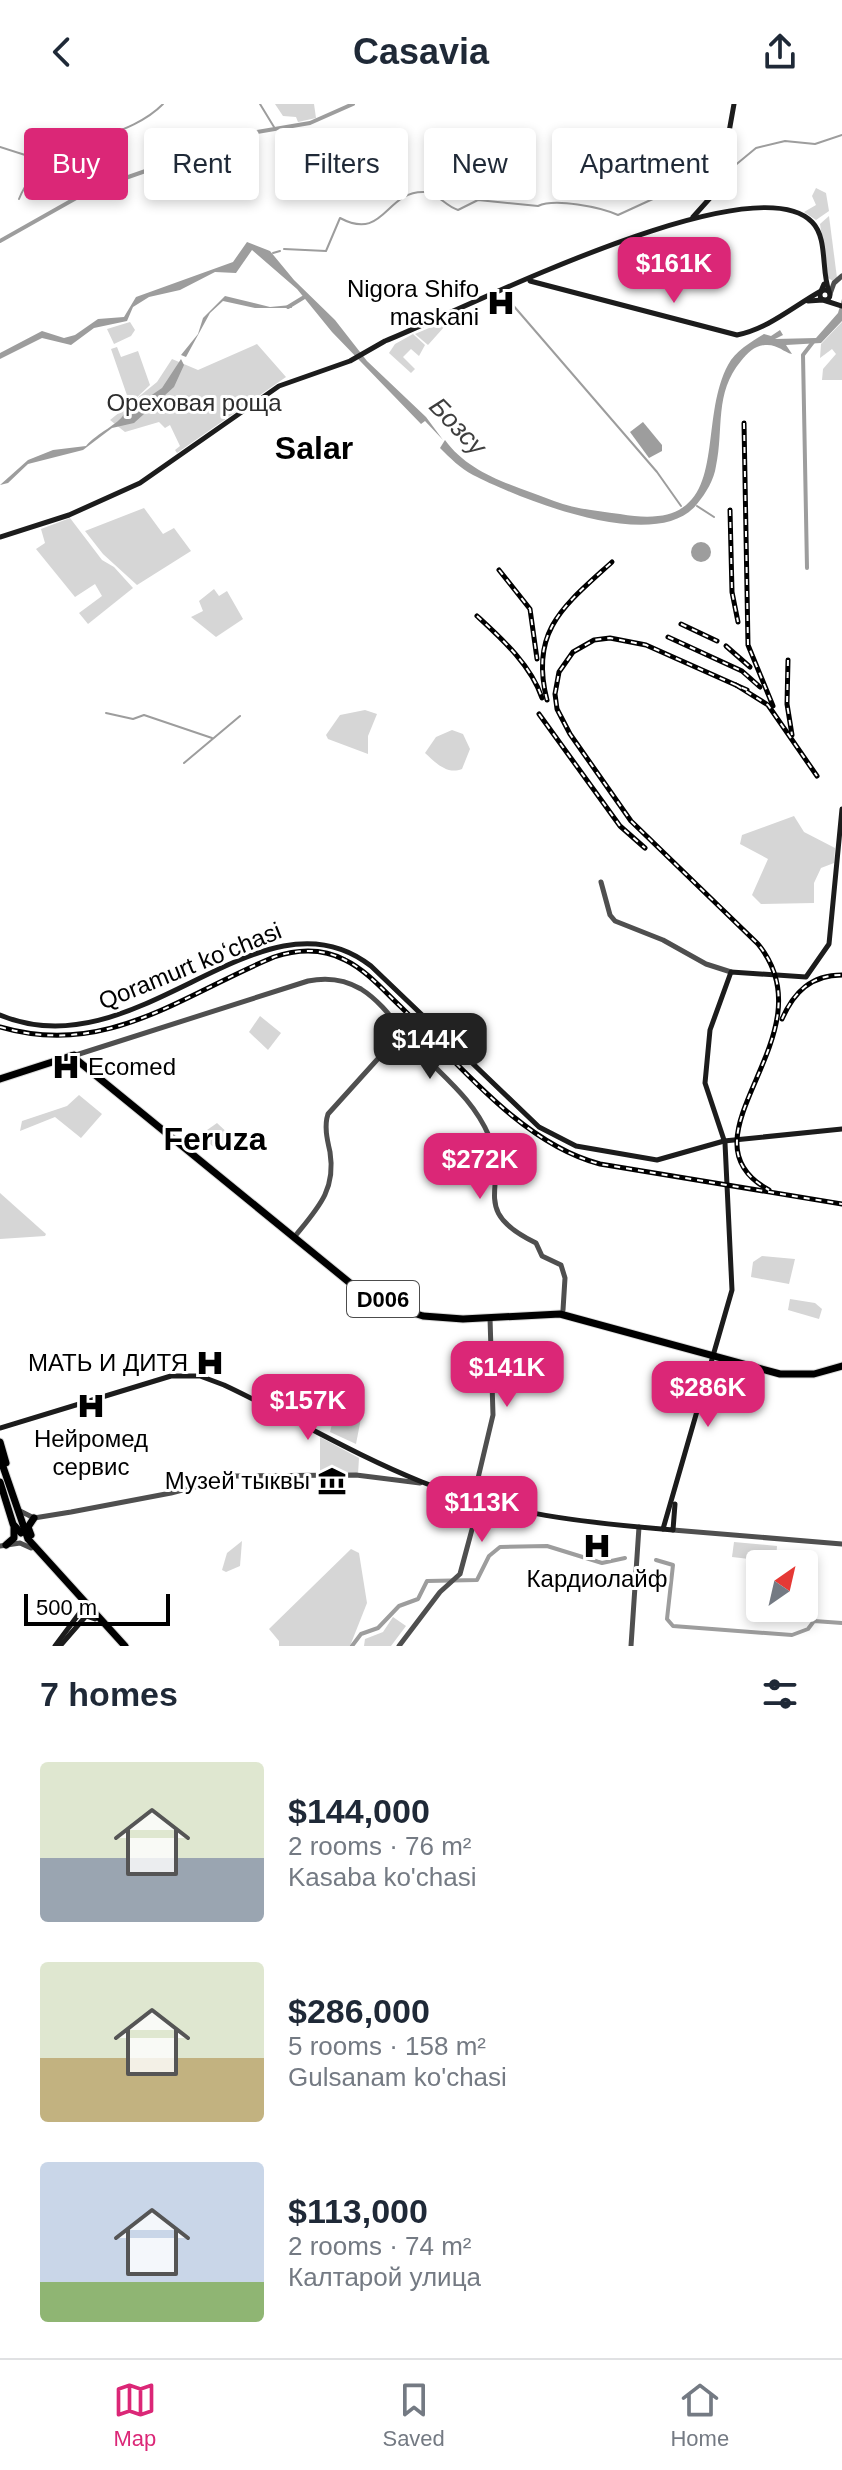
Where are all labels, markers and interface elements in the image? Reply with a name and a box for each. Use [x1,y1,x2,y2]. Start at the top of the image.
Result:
icon: back [40,30,84,74]
icon: share [758,30,802,74]
text: Casavia [353,31,489,72]
chip: Buy [24,128,128,200]
chip: Rent [144,128,259,200]
chip: Filters [275,128,408,200]
chip: New [424,128,536,200]
chip: Apartment [552,128,737,200]
pin: $161K [618,237,730,305]
text: $161K [636,248,712,278]
place label: Nigora Shifo maskani [347,275,479,330]
hospital icon: Nigora Shifo maskani [486,288,516,318]
park label: Ореховая роща [106,389,282,416]
water label: Бозсу [423,391,494,462]
district label: Salar [275,430,353,466]
street label: Qoramurt koʻchasi [94,917,285,1015]
pin: $144K [374,1013,486,1081]
text: $144K [392,1024,468,1054]
hospital icon: Ecomed [51,1052,81,1082]
place label: Ecomed [88,1053,176,1080]
district label: Feruza [163,1121,267,1157]
pin: $272K [424,1133,536,1201]
text: $272K [442,1144,518,1174]
road number: D006 [347,1281,419,1317]
pin: $141K [451,1341,563,1409]
hospital icon: МАТЬ И ДИТЯ [195,1348,225,1378]
place label: МАТЬ И ДИТЯ [28,1349,188,1376]
text: $141K [469,1352,545,1382]
pin: $286K [652,1361,764,1429]
text: $286K [670,1372,746,1402]
pin: $157K [252,1374,364,1442]
text: $157K [270,1385,346,1415]
hospital icon: Нейромед сервис [76,1391,106,1421]
place label: Нейромед сервис [34,1425,148,1480]
museum icon: Музей тыквы [317,1466,347,1496]
place label: Музей тыквы [165,1467,310,1494]
pin: $113K [426,1476,538,1544]
text: $113K [444,1487,520,1517]
hospital icon: Кардиолайф [582,1531,612,1561]
north arrow [746,1550,818,1622]
map controls [746,1550,818,1622]
place label: Кардиолайф [527,1565,667,1592]
scale bar [24,1590,170,1626]
text: 500 m [36,1595,97,1620]
icon: filters [758,1672,802,1716]
text: 7 homes [40,1675,178,1713]
text: $144,000 [288,1792,430,1830]
icon: home [104,1794,200,1890]
text: 2 rooms · 76 m² [288,1831,472,1861]
text: Kasaba ko'chasi [288,1862,477,1892]
text: $286,000 [288,1992,430,2030]
icon: home [104,1994,200,2090]
text: 5 rooms · 158 m² [288,2031,486,2061]
text: Gulsanam ko'chasi [288,2062,507,2092]
text: $113,000 [288,2192,428,2230]
icon: home [104,2194,200,2290]
text: 2 rooms · 74 m² [288,2231,472,2261]
text: Калтарой улица [288,2262,481,2292]
tab: Map [113,2378,157,2452]
tab: Saved [382,2378,445,2452]
tab: Home [670,2378,729,2452]

